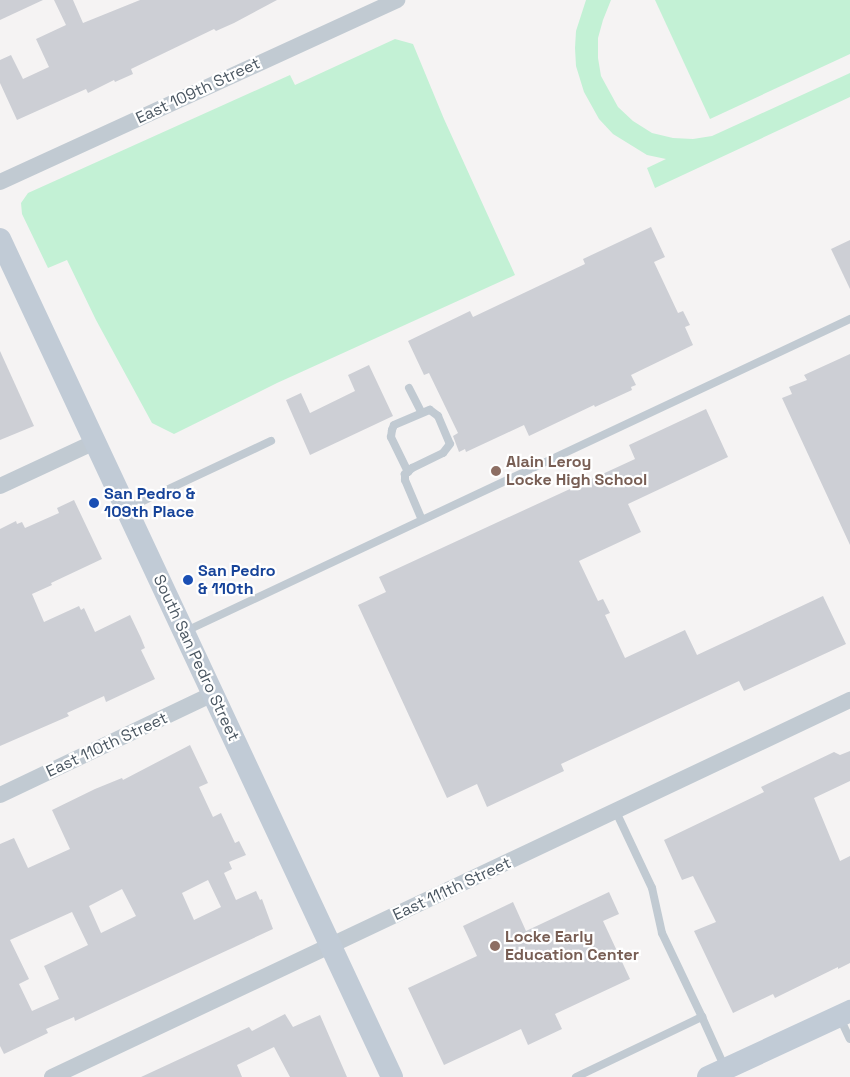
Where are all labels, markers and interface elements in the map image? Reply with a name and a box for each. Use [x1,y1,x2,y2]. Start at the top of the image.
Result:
street label: East 109th Street [133,54,263,128]
place label: Alain Leroy Locke High School [506,452,647,490]
marker: Alain Leroy Locke High School [490,465,502,477]
place label: San Pedro & 109th Place [104,484,195,522]
marker: San Pedro & 109th Place [88,497,100,509]
place label: San Pedro & 110th [198,561,276,599]
street label: South San Pedro Street [149,572,243,744]
marker: San Pedro & 110th [182,574,194,586]
street label: East 110th Street [43,708,171,782]
street label: East 111th Street [390,853,514,925]
place label: Locke Early Education Center [505,927,639,965]
marker: Locke Early Education Center [489,940,501,952]

